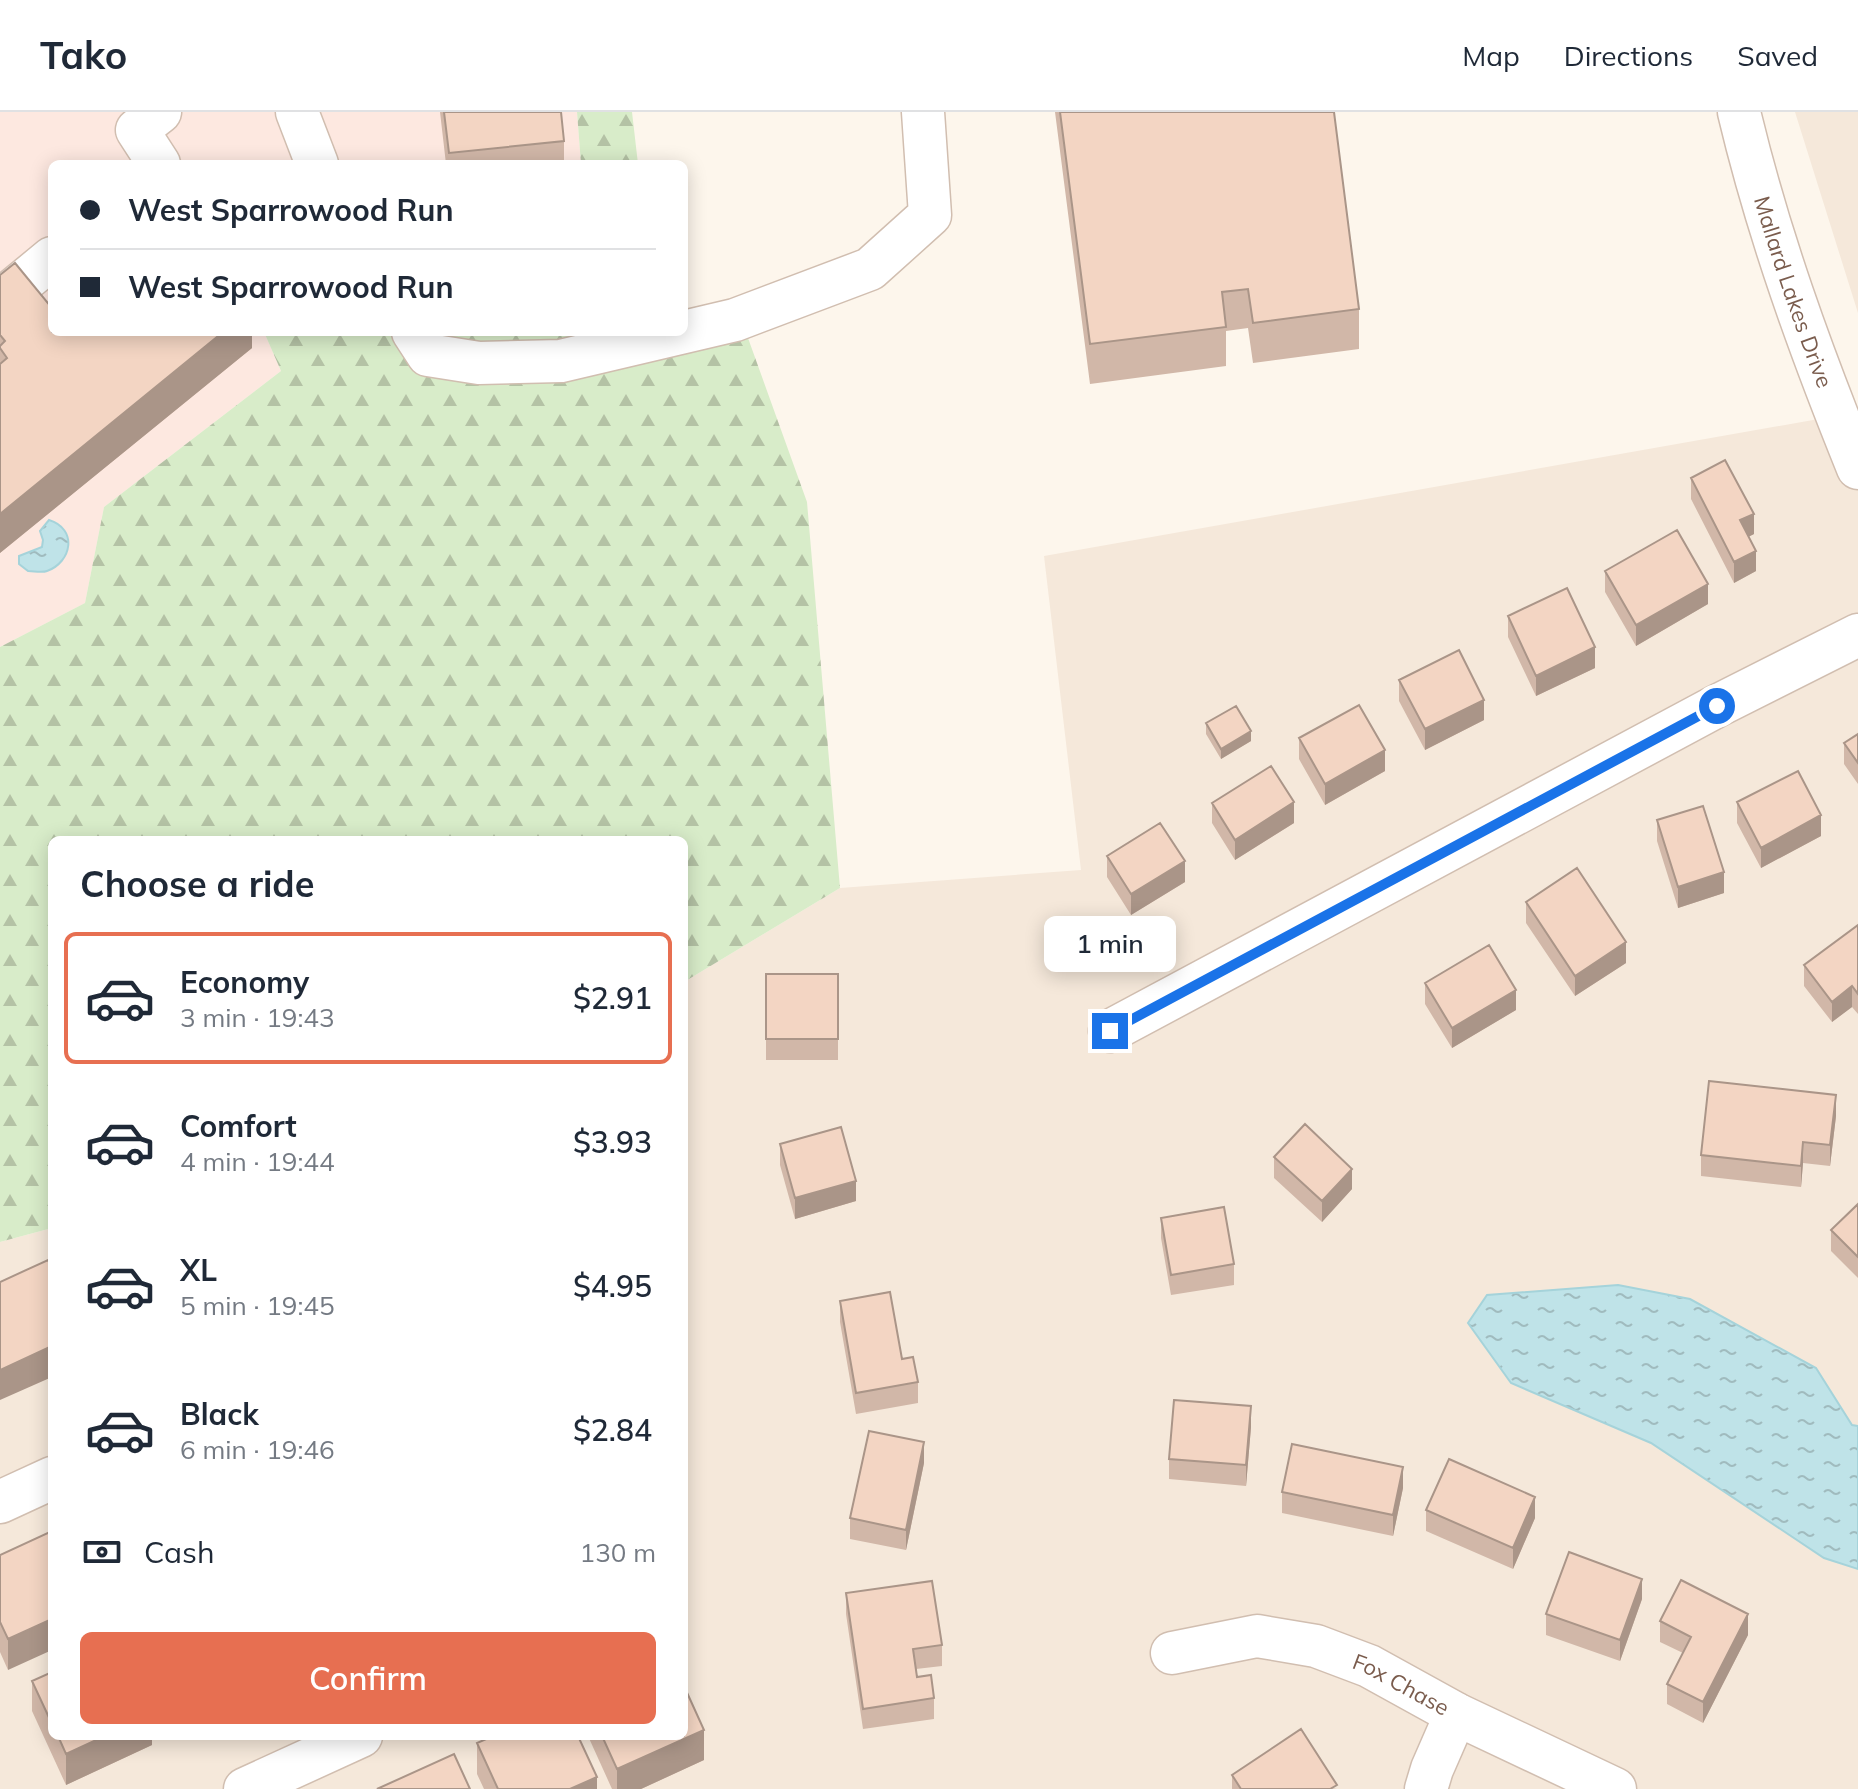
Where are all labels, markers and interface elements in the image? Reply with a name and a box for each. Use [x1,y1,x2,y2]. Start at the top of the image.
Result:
text: Tako [40,31,127,79]
text: Map [1462,38,1520,73]
text: Directions [1564,38,1693,73]
text: Saved [1737,38,1818,73]
text: West Sparrowood Run [128,191,454,229]
street label: Mallard Lakes Drive [1748,193,1839,392]
text: West Sparrowood Run [128,268,454,306]
route start [1699,688,1735,724]
text: Choose a ride [80,861,314,906]
callout: 1 min [1044,915,1176,971]
text: 1 min [1076,927,1144,960]
icon: car [84,962,156,1034]
text: Economy [180,963,309,1001]
text: $2.91 [573,979,652,1017]
text: 3 min · 19:43 [180,1001,335,1034]
route end [1092,1013,1128,1049]
icon: car [84,1106,156,1178]
text: Comfort [180,1107,297,1145]
text: $3.93 [573,1123,652,1161]
text: 4 min · 19:44 [180,1145,335,1178]
icon: car [84,1250,156,1322]
text: XL [180,1251,217,1289]
text: $4.95 [573,1267,652,1305]
text: 5 min · 19:45 [180,1289,335,1322]
icon: car [84,1394,156,1466]
text: Black [180,1395,259,1433]
text: $2.84 [573,1411,652,1449]
text: 6 min · 19:46 [180,1433,335,1466]
icon: cash [80,1530,124,1574]
text: Cash [144,1533,215,1571]
text: 130 m [580,1536,656,1569]
button: Confirm [80,1632,656,1724]
street label: Fox Chase [1349,1647,1454,1722]

